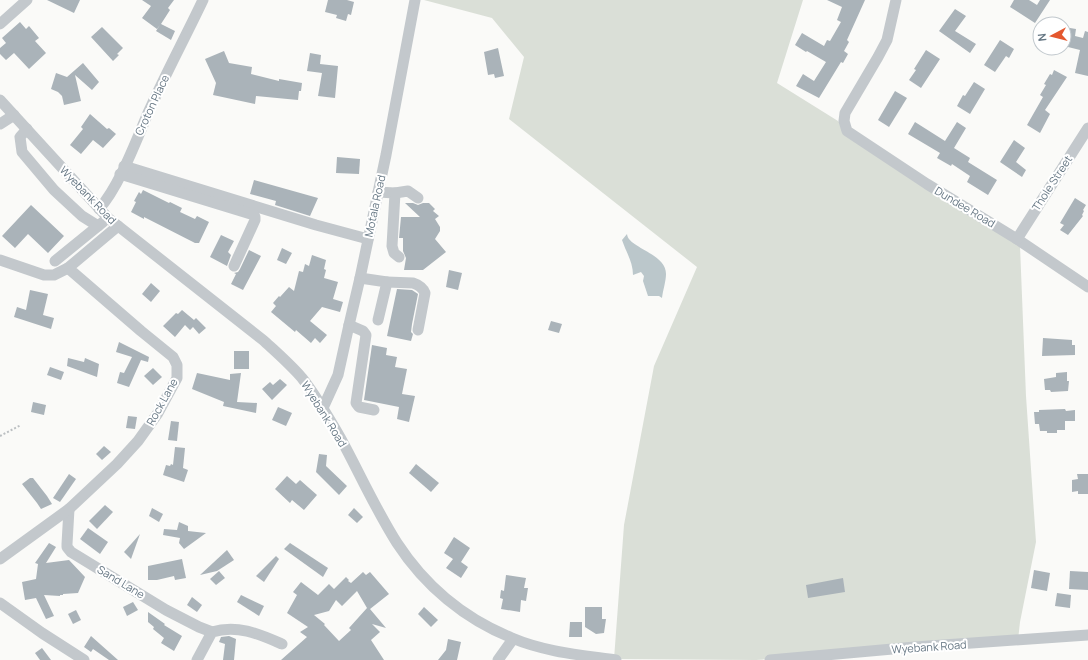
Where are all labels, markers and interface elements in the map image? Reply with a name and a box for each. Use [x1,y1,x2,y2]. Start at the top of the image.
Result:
north arrow [1032,16,1072,56]
text: N [1034,32,1050,42]
street label: Croton Place [131,71,172,138]
street label: Thole Street [1028,152,1075,213]
street label: Wyebank Road [57,162,120,227]
street label: Motala Road [361,173,388,238]
street label: Dundee Road [932,183,998,231]
street label: Rock Lane [142,375,181,428]
street label: Wyebank Road [298,378,351,450]
street label: Sand Lane [95,562,148,602]
street label: Wyebank Road [891,636,967,657]

